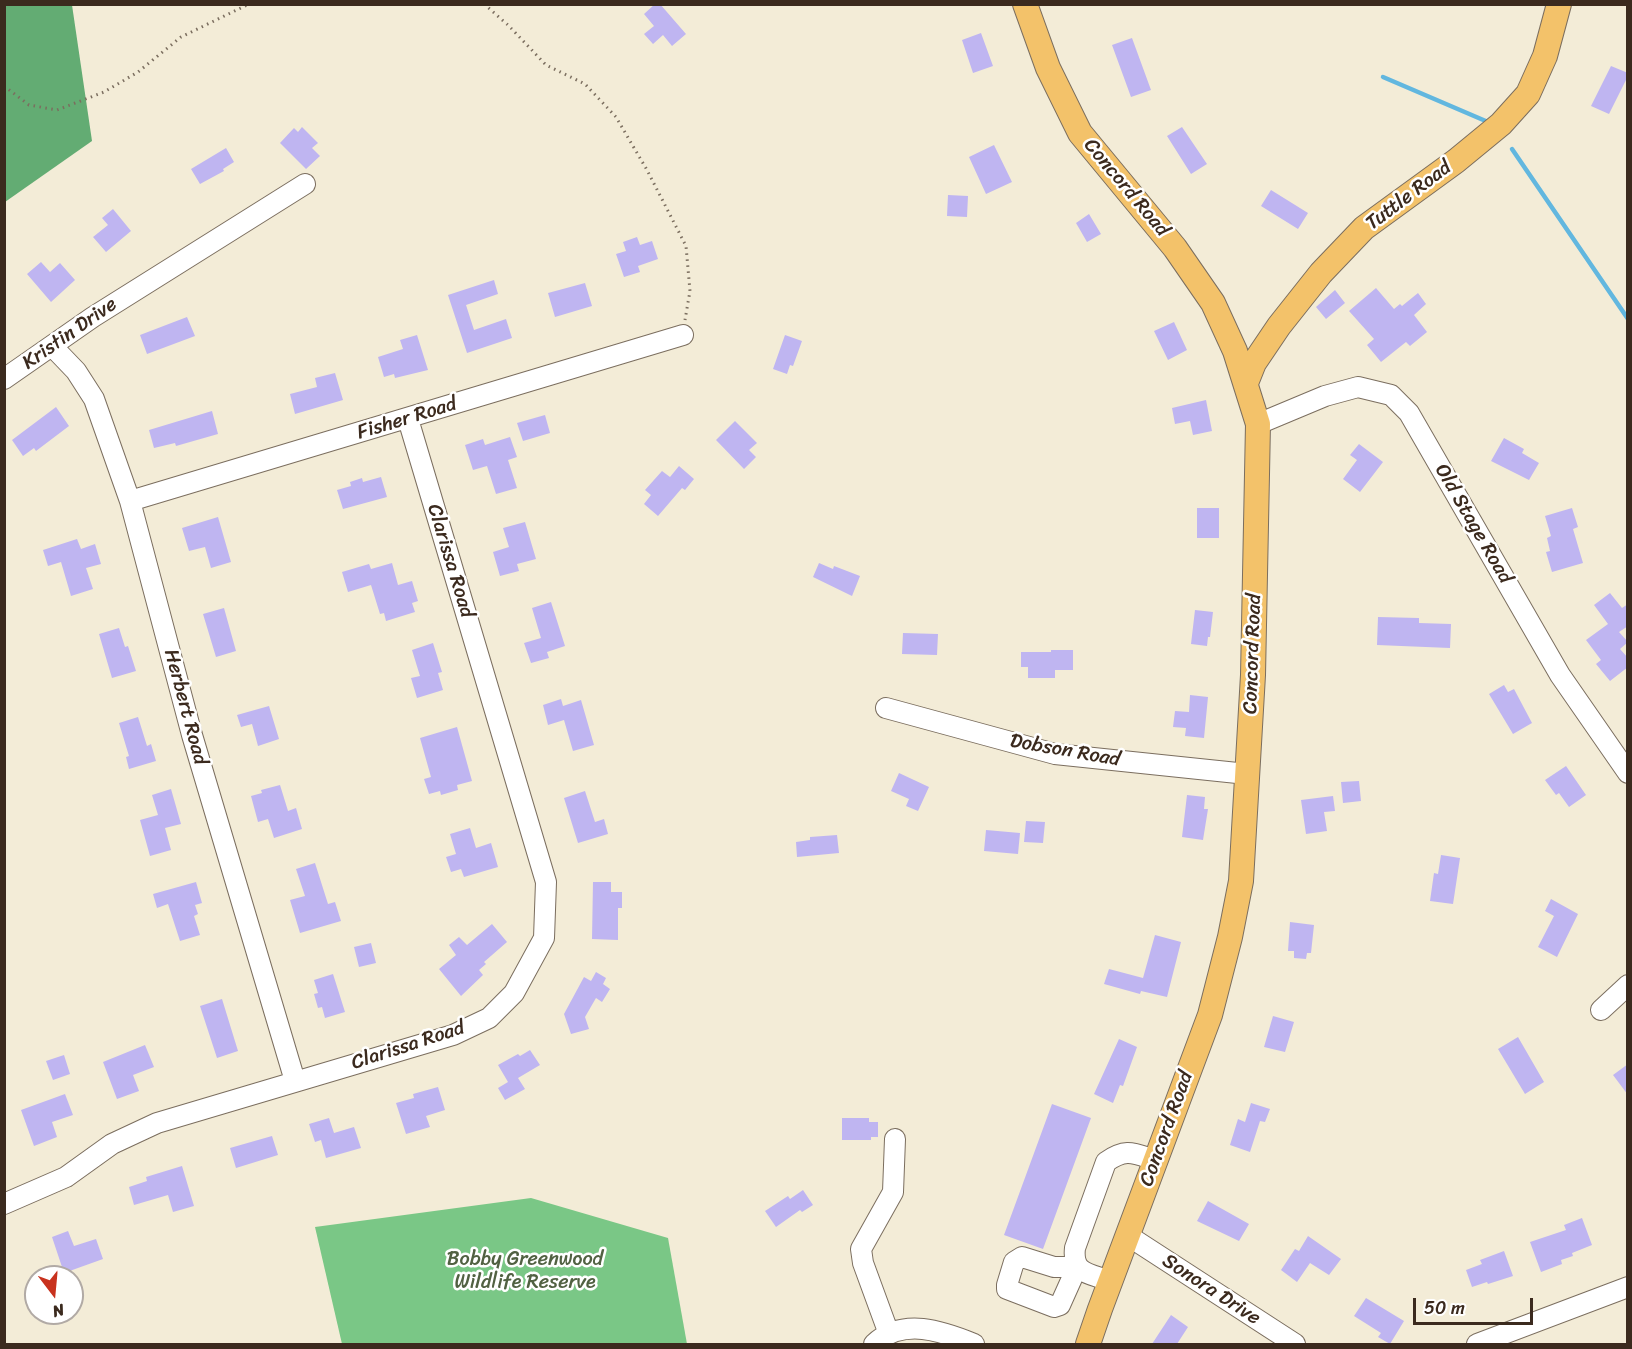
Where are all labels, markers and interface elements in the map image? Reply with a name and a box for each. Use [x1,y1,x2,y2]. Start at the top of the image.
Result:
street label: Concord Road [1078,134,1174,242]
street label: Tuttle Road [1362,156,1456,236]
street label: Kristin Drive [18,293,122,375]
street label: Fisher Road [354,393,460,445]
street label: Old Stage Road [1429,460,1517,588]
street label: Clarissa Road [421,501,479,621]
street label: Concord Road [1239,593,1267,715]
street label: Herbert Road [158,647,212,767]
street label: Dobson Road [1008,730,1122,772]
street label: Clarissa Road [348,1016,468,1076]
street label: Concord Road [1135,1068,1199,1190]
park label: Bobby Greenwood Wildlife Reserve [447,1248,603,1295]
street label: Sonora Drive [1157,1249,1265,1331]
north arrow [24,1265,84,1325]
scale bar [1416,1286,1536,1324]
text: 50 m [1424,1292,1465,1324]
text: N [49,1295,68,1326]

